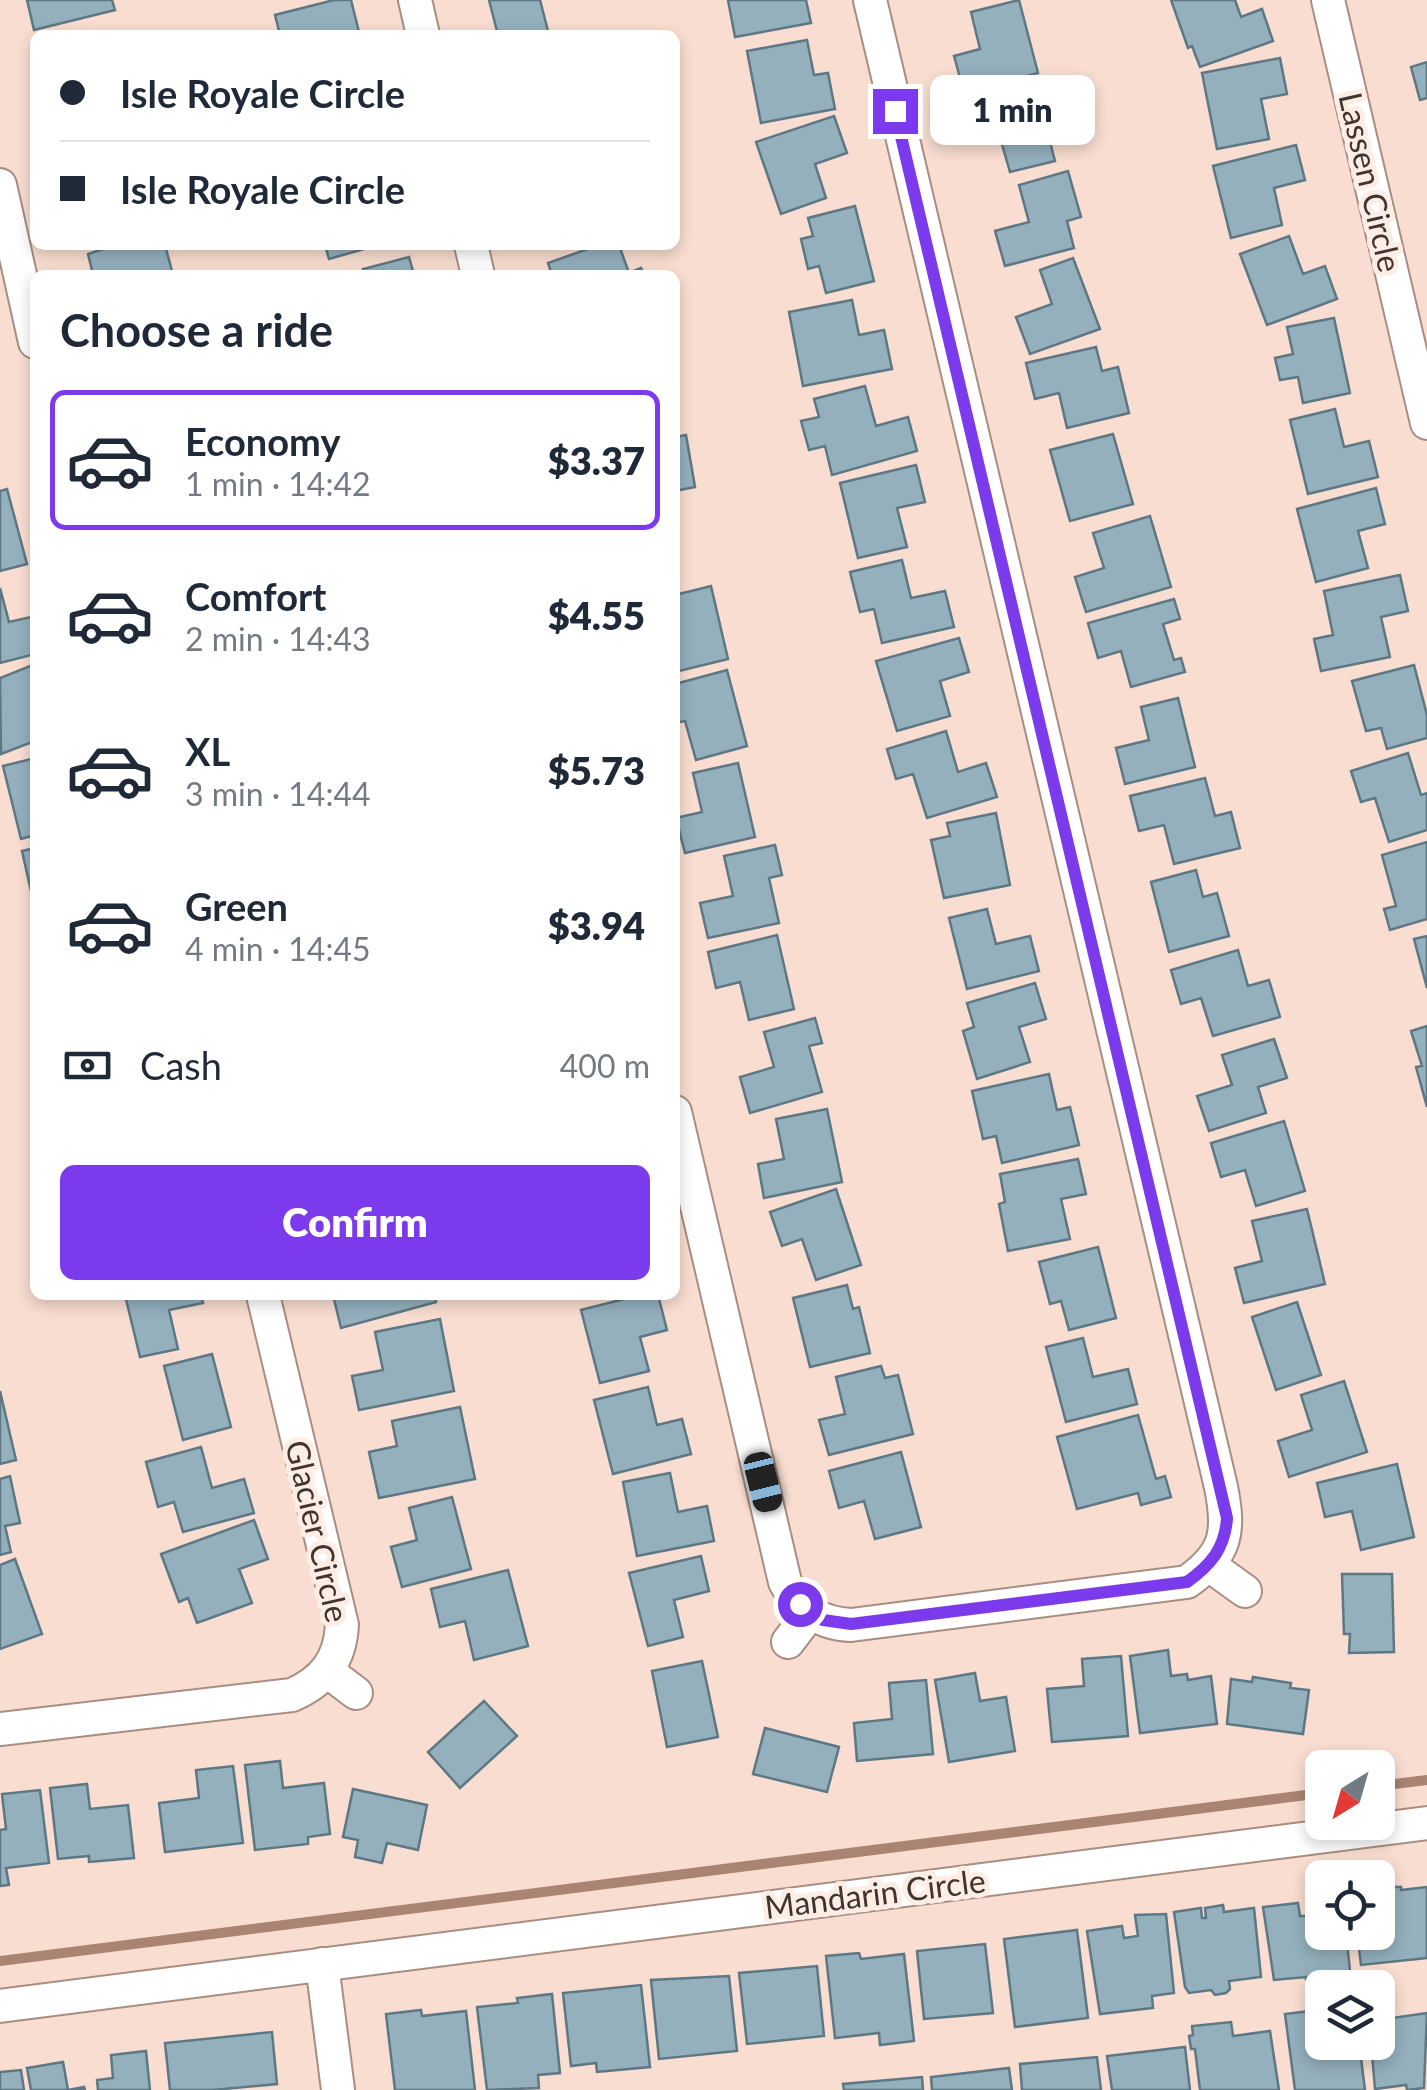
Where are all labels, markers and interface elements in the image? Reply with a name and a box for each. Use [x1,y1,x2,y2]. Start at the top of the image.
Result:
text: Isle Royale Circle [120,70,405,116]
callout: 1 min [930,76,1095,146]
route end [873,89,918,134]
street label: Lassen Circle [1331,89,1411,275]
text: 1 min [973,90,1052,129]
text: Isle Royale Circle [120,166,405,212]
text: Choose a ride [60,303,333,357]
icon: car [65,415,155,505]
text: Economy [185,418,340,464]
text: $3.37 [548,437,645,483]
text: 1 min · 14:42 [185,464,371,503]
icon: car [65,570,155,660]
text: Comfort [185,573,326,619]
text: $4.55 [548,592,645,638]
text: 2 min · 14:43 [185,619,371,658]
icon: car [65,725,155,815]
text: XL [185,728,230,774]
text: $5.73 [548,747,645,793]
text: 3 min · 14:44 [185,774,371,813]
icon: car [65,880,155,970]
text: Green [185,883,288,929]
text: $3.94 [548,902,645,948]
text: 4 min · 14:45 [185,929,371,968]
icon: cash [60,1038,115,1093]
text: Cash [140,1042,222,1088]
text: 400 m [560,1046,650,1085]
button: Confirm [60,1165,650,1280]
street label: Glacier Circle [278,1436,358,1626]
car [741,1449,785,1515]
route start [778,1582,823,1627]
north arrow [1305,1750,1395,1840]
map controls [1305,1750,1395,2060]
street label: Mandarin Circle [762,1860,988,1926]
button: locate [1305,1860,1395,1950]
button: layers [1305,1970,1395,2060]

